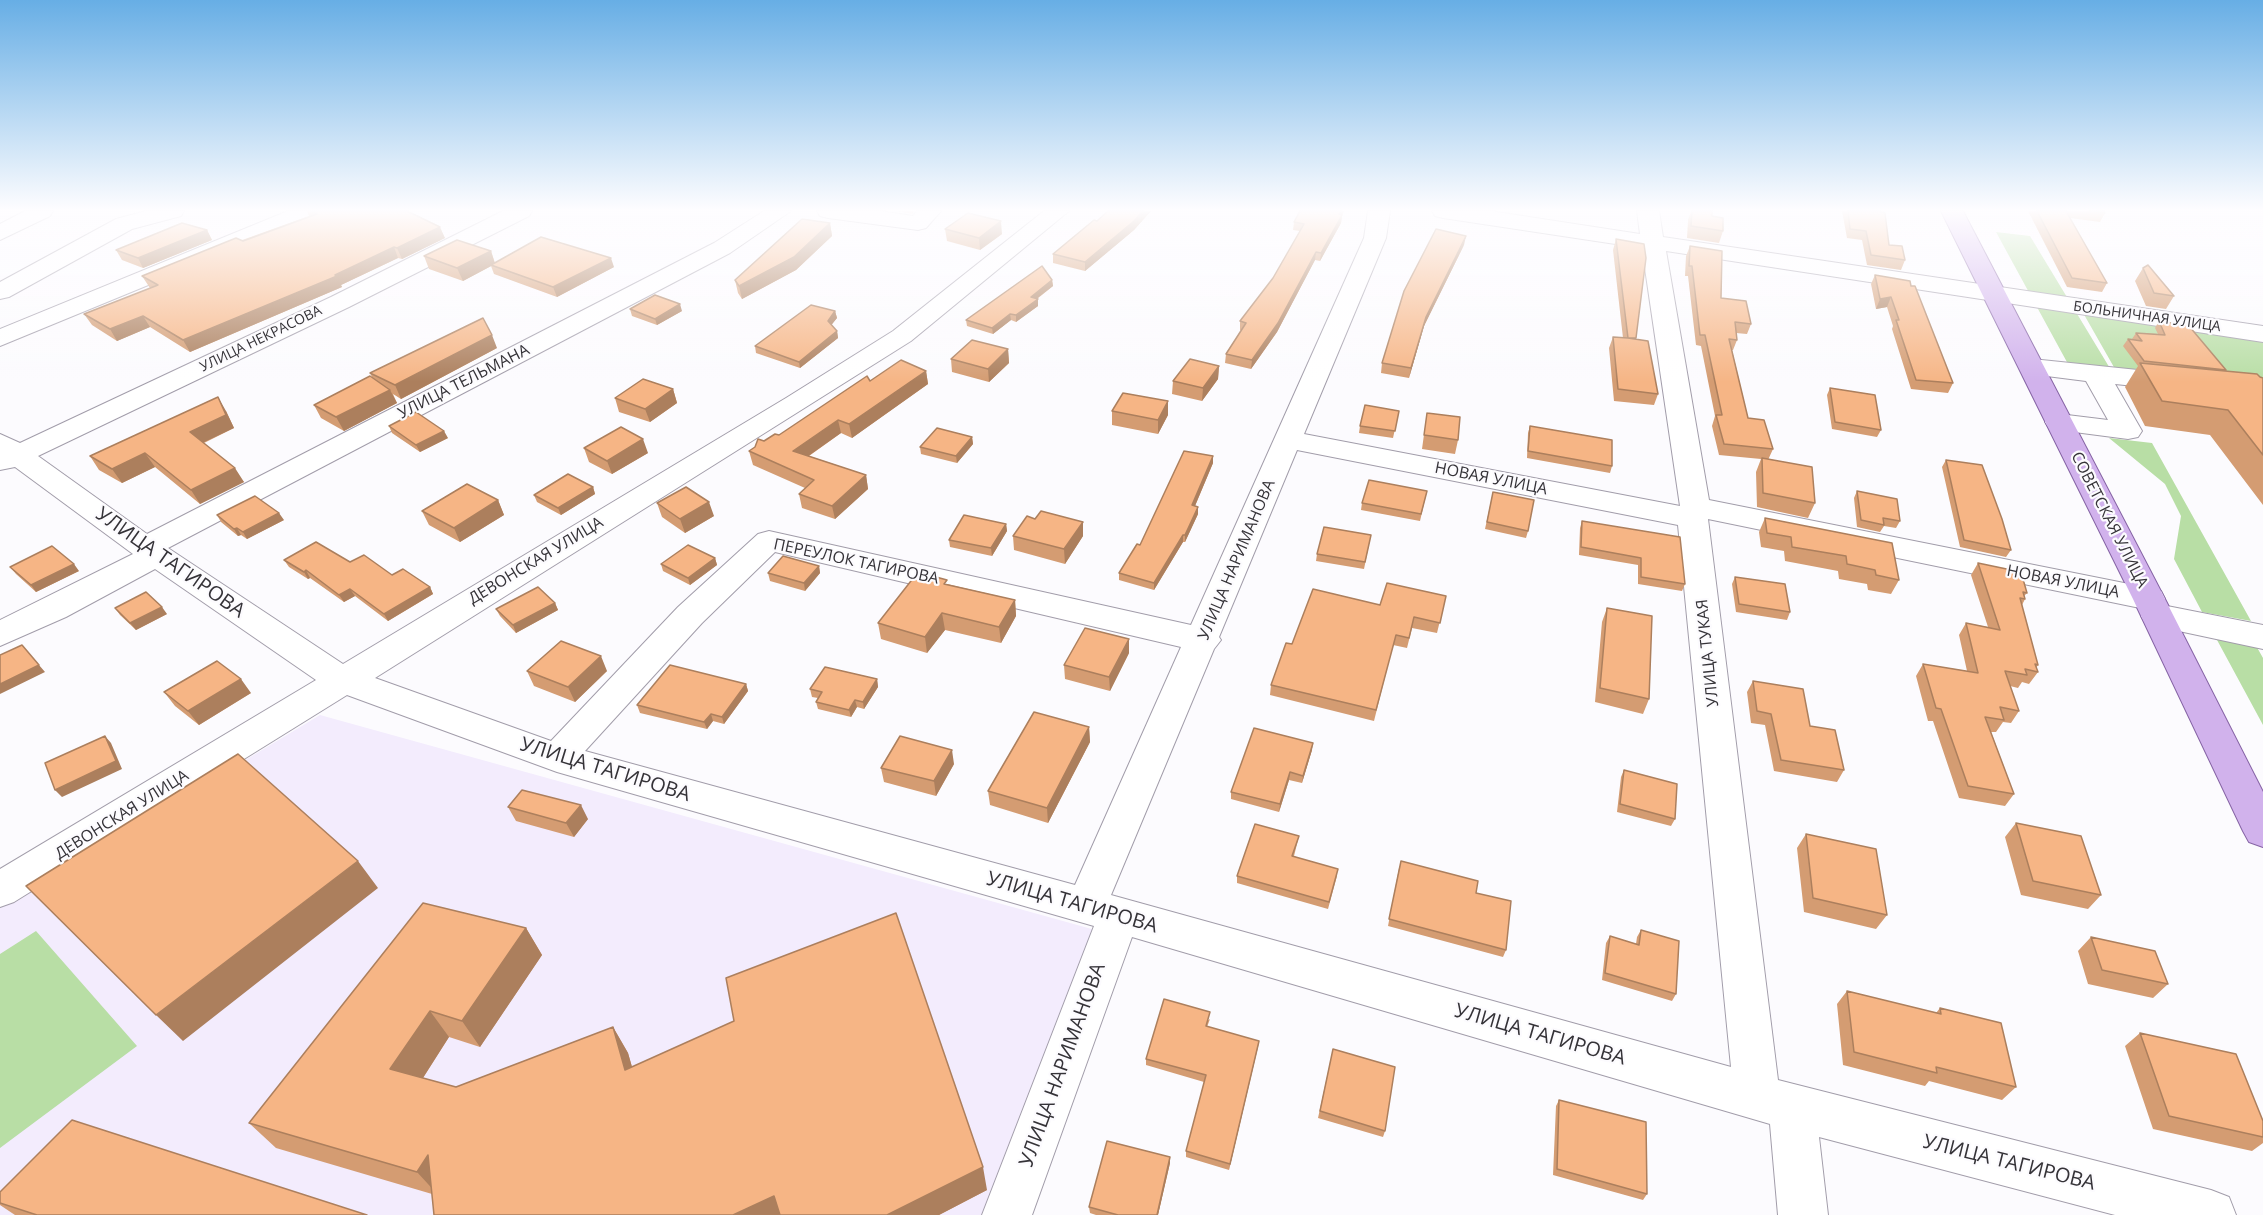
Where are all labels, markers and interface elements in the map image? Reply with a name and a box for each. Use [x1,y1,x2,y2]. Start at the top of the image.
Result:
street label: БОЛЬНИЧНАЯ УЛИЦА [2072,298,2222,336]
street label: УЛИЦА НЕКРАСОВА [197,302,325,376]
street label: УЛИЦА ТЕЛЬМАНА [395,341,533,423]
street label: СОВЕТСКАЯ УЛИЦА [2066,449,2152,591]
street label: НОВАЯ УЛИЦА [1433,459,1549,499]
street label: УЛИЦА НАРИМАНОВА [1195,477,1279,643]
street label: УЛИЦА ТАГИРОВА [91,503,249,623]
street label: ДЕВОНСКАЯ УЛИЦА [465,513,607,609]
street label: ПЕРЕУЛОК ТАГИРОВА [772,535,940,589]
street label: НОВАЯ УЛИЦА [2005,562,2121,602]
street label: УЛИЦА ТУКАЯ [1693,598,1723,708]
street label: УЛИЦА ТАГИРОВА [517,733,693,807]
street label: ДЕВОНСКАЯ УЛИЦА [52,766,192,864]
street label: УЛИЦА ТАГИРОВА [984,867,1160,939]
street label: УЛИЦА НАРИМАНОВА [1015,960,1111,1170]
street label: УЛИЦА ТАГИРОВА [1452,999,1628,1071]
street label: УЛИЦА ТАГИРОВА [1920,1130,2098,1196]

